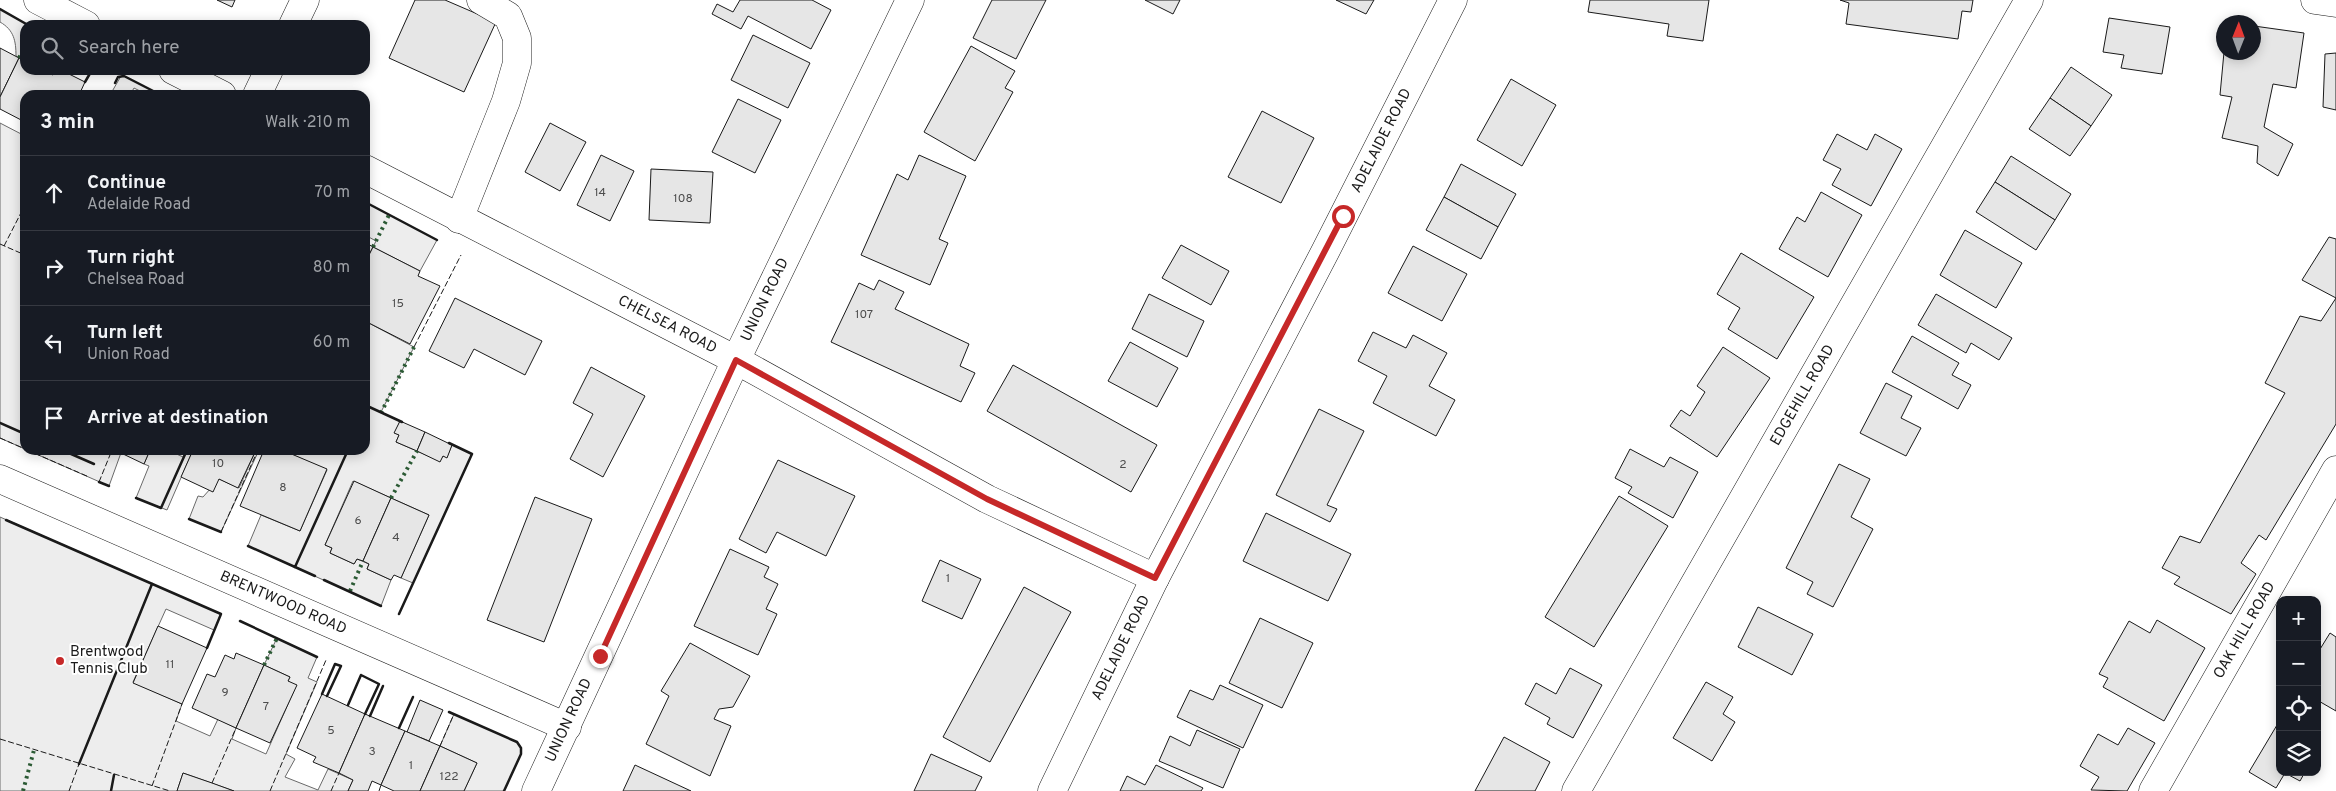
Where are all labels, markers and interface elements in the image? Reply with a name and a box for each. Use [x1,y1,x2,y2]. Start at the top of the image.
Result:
north arrow [2216,15,2261,60]
search box [20,20,370,75]
icon: search [38,34,66,62]
text: Search here [78,36,180,60]
street label: ADELAIDE ROAD [1347,85,1416,196]
text: 3 min [40,109,95,136]
text: Walk · 210 m [265,113,350,133]
text: Continue [87,171,166,195]
icon: ahead [40,179,68,207]
text: 70 m [315,183,350,203]
house number: 14 [594,185,606,201]
house number: 108 [673,191,693,207]
text: Adelaide Road [87,195,190,215]
route start [1332,205,1355,228]
text: Turn right [87,246,175,270]
icon: right [40,254,68,282]
street label: UNION ROAD [737,255,793,345]
text: 80 m [313,258,350,278]
text: Chelsea Road [87,270,185,290]
street label: CHELSEA ROAD [615,291,720,358]
house number: 15 [392,296,404,312]
house number: 107 [855,307,873,323]
text: Turn left [87,321,163,345]
icon: left [40,329,68,357]
text: 60 m [313,333,350,353]
street label: EDGEHILL ROAD [1766,341,1839,449]
text: Union Road [87,345,170,365]
icon: arrive [40,404,68,432]
text: Arrive at destination [87,406,268,430]
house number: 10 [212,456,224,472]
house number: 2 [1119,457,1127,473]
house number: 8 [279,480,287,496]
house number: 6 [354,513,362,529]
house number: 4 [392,530,400,546]
street label: BRENTWOOD ROAD [217,567,349,639]
house number: 1 [946,571,950,587]
street label: OAK HILL ROAD [2209,578,2280,682]
street label: ADELAIDE ROAD [1088,592,1155,704]
map controls [2276,596,2321,776]
button: + [2276,596,2321,641]
button: − [2276,641,2321,686]
place label: Brentwood Tennis Club [70,643,148,679]
route end [589,645,612,668]
marker: Brentwood Tennis Club [54,655,66,667]
house number: 11 [166,657,174,673]
street label: UNION ROAD [541,675,597,765]
house number: 9 [221,685,229,701]
button: locate [2276,686,2321,731]
house number: 7 [263,699,269,715]
house number: 5 [327,723,335,739]
button: layers [2276,731,2321,776]
house number: 3 [368,744,376,760]
house number: 1 [409,758,413,774]
house number: 122 [439,769,459,785]

